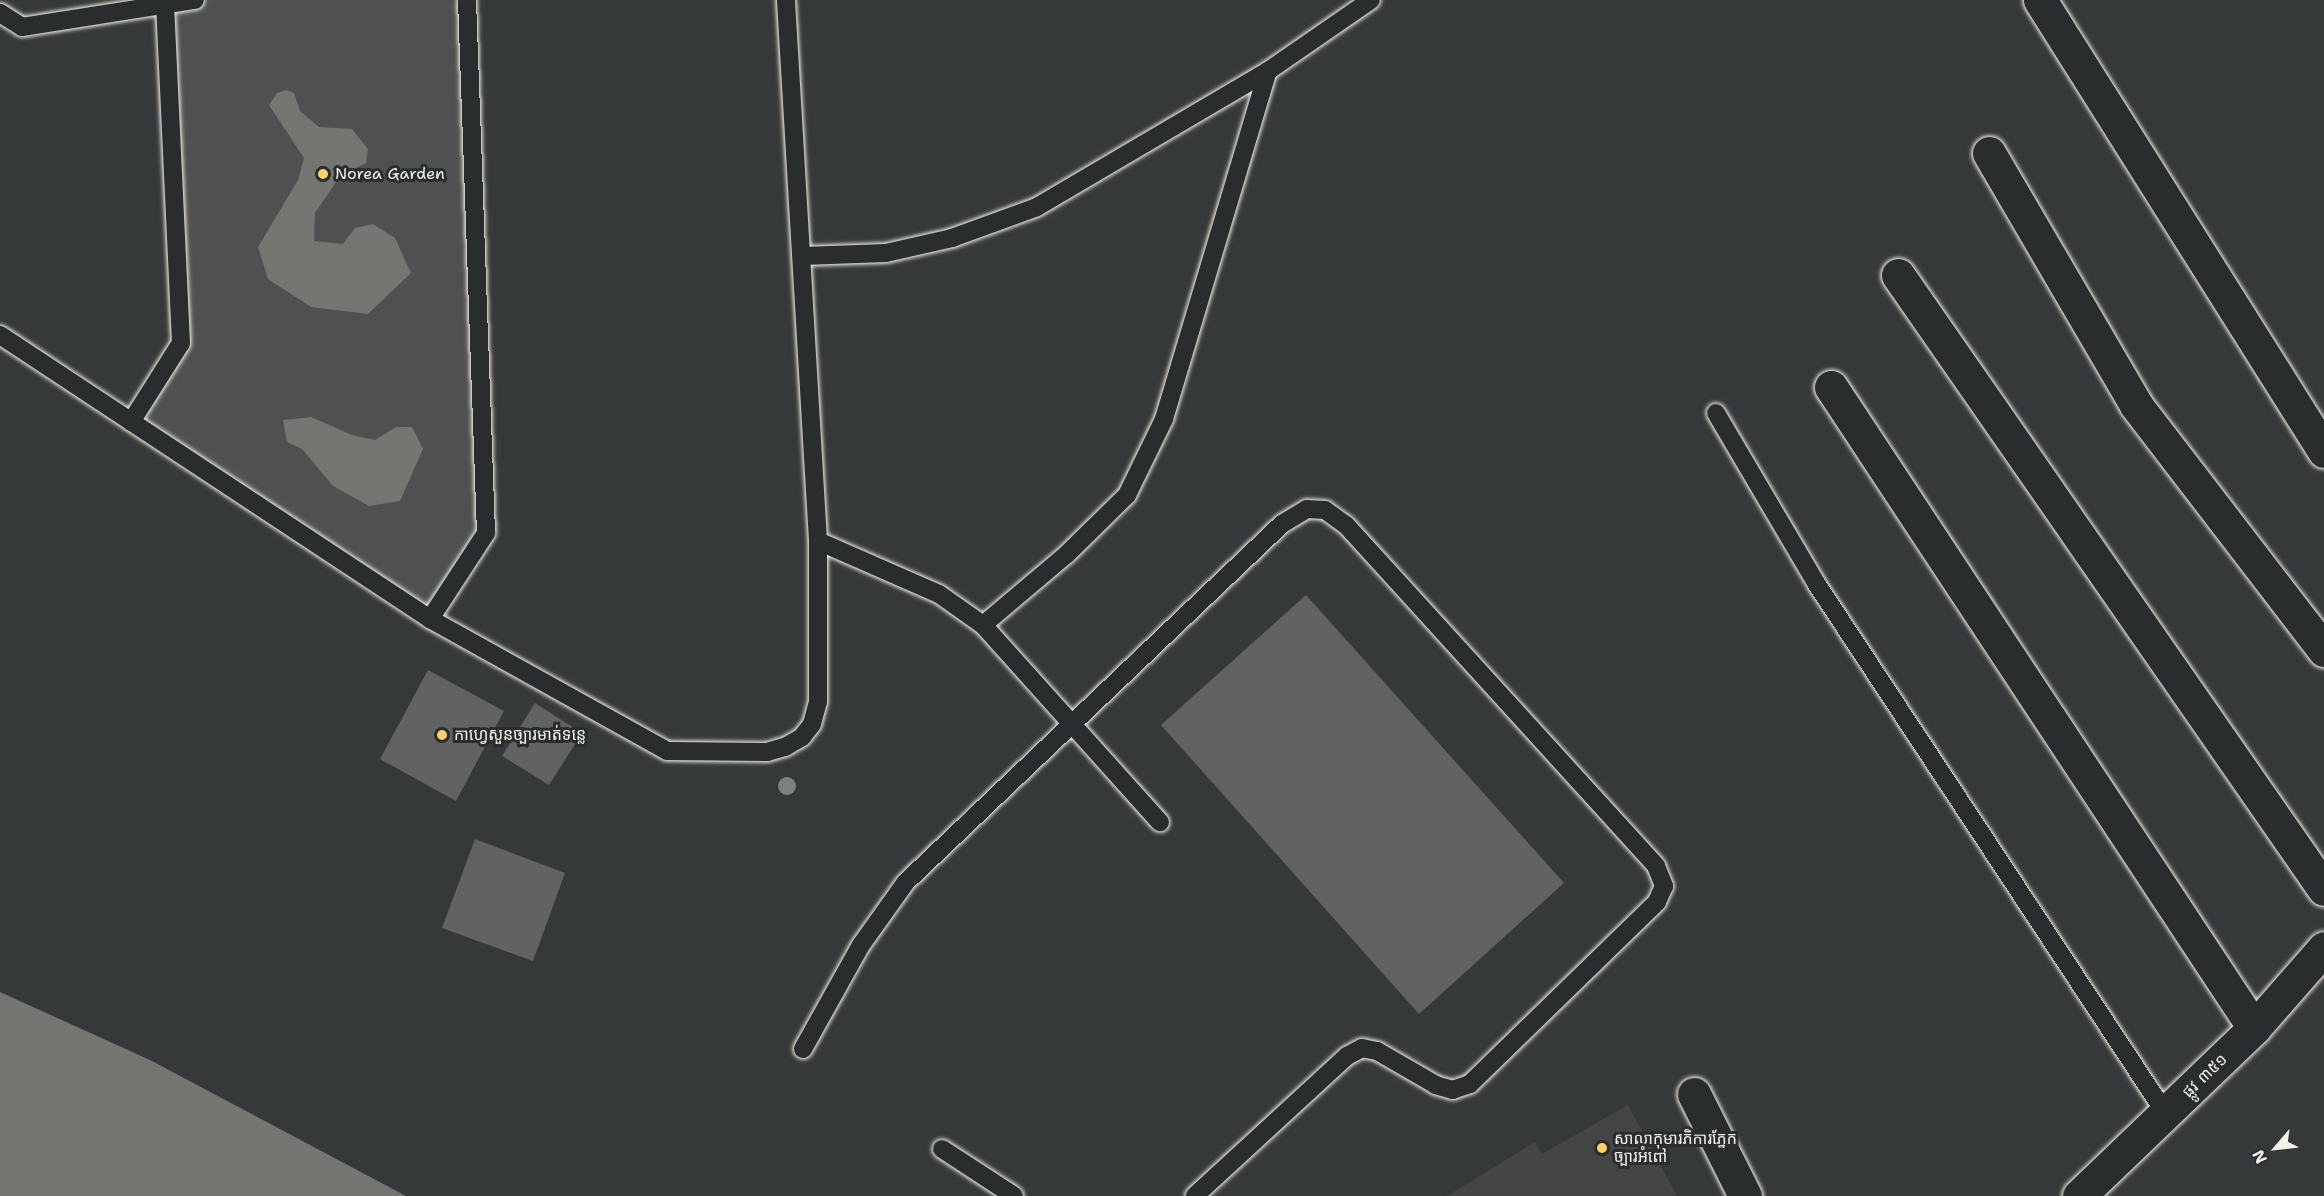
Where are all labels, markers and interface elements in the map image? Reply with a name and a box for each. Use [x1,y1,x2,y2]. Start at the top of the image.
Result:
place label: Norea Garden [335,164,445,184]
marker: Norea Garden [316,167,330,181]
place label: កាហ្វេសួនច្បារមាត់ទន្លេ [454,725,586,745]
marker: កាហ្វេសួនច្បារមាត់ទន្លេ [435,728,449,742]
street label: ផ្លូវ ៣៥១ [2179,1050,2231,1102]
north arrow [2246,1118,2306,1178]
place label: សាលាកុមារភិការភ្នែក ច្បារអំពៅ [1614,1129,1737,1167]
marker: សាលាកុមារភិការភ្នែក ច្បារអំពៅ [1595,1141,1609,1155]
text: N [2247,1146,2272,1167]

